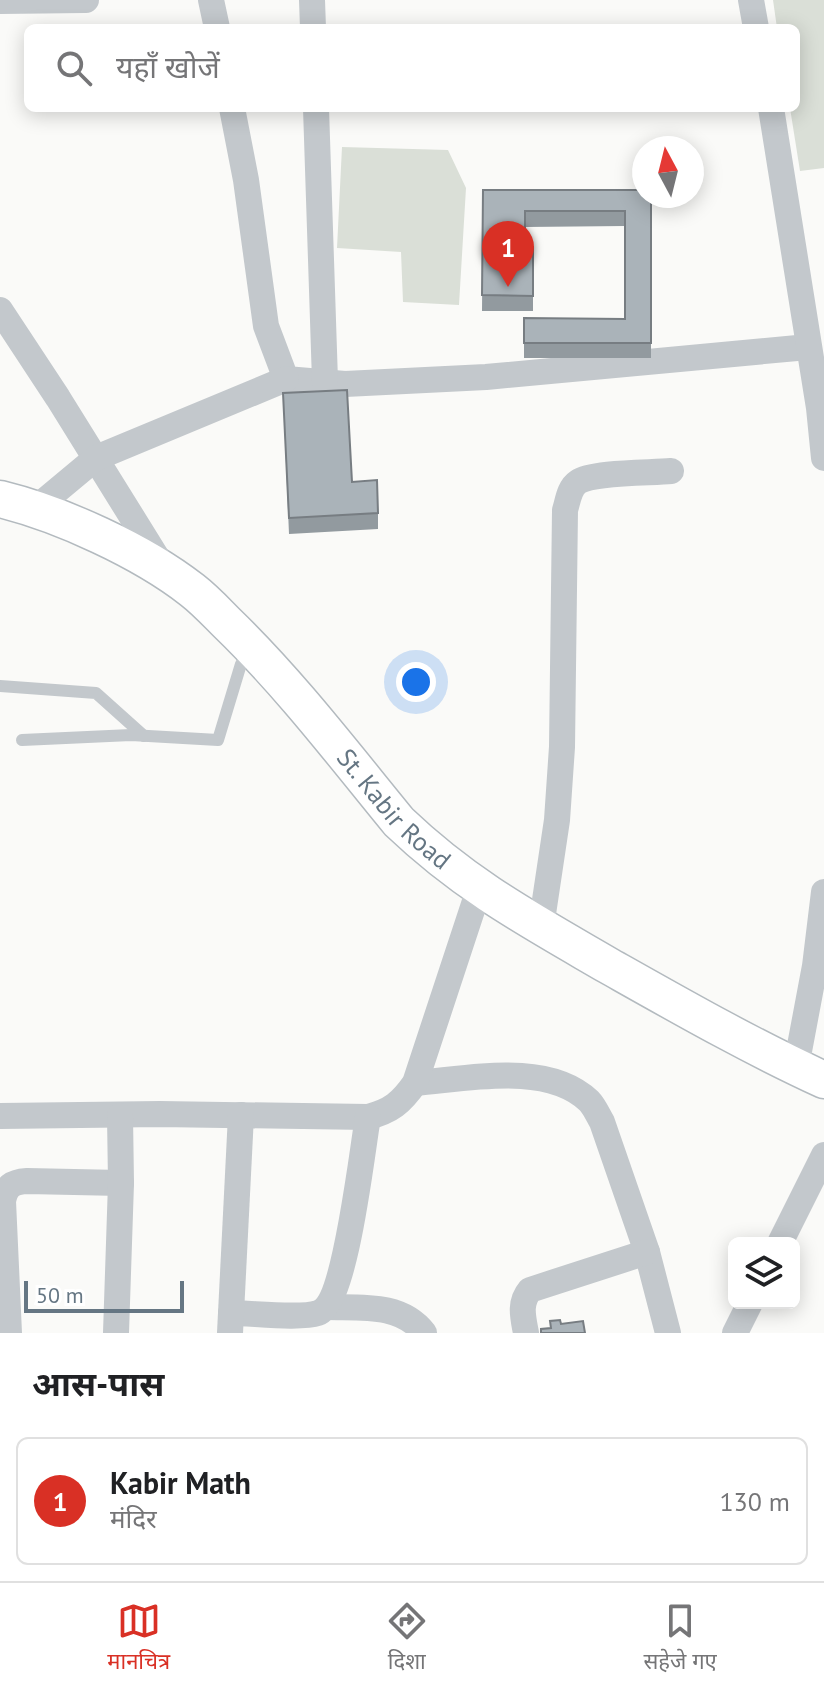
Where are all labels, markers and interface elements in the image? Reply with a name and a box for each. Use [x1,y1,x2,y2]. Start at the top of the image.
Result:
search box [24,24,800,112]
icon: search [52,46,96,90]
text: यहाँ खोजें [116,47,220,86]
north arrow [632,136,704,208]
pin: 1 [482,221,534,287]
your location [396,662,436,702]
street label: St. Kabir Road [330,742,458,876]
map controls [728,1237,800,1309]
button: layers [728,1237,800,1309]
scale bar [24,1277,184,1313]
text: 50 m [36,1281,84,1309]
text: आस-पास [32,1361,164,1405]
text: Kabir Math [110,1463,251,1502]
text: 1 [53,1485,67,1518]
text: 130 m [719,1485,790,1518]
text: मंदिर [110,1502,157,1535]
tab: मानचित्र [107,1599,170,1678]
tab: दिशा [385,1599,429,1678]
tab: सहेजे गए [643,1599,717,1678]

